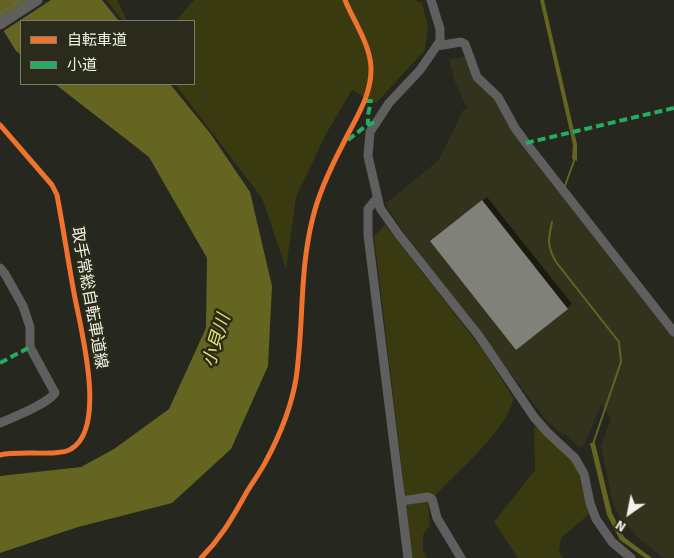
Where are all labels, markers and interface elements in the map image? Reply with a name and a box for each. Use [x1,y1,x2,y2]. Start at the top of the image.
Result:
legend [20,20,195,85]
text: 自転車道 [67,30,127,51]
text: 小道 [67,55,97,76]
street label: 取手常総自転車道線 [66,225,110,371]
water label: 小貝川 [200,312,236,370]
north arrow [604,488,654,538]
text: N [611,515,630,537]

